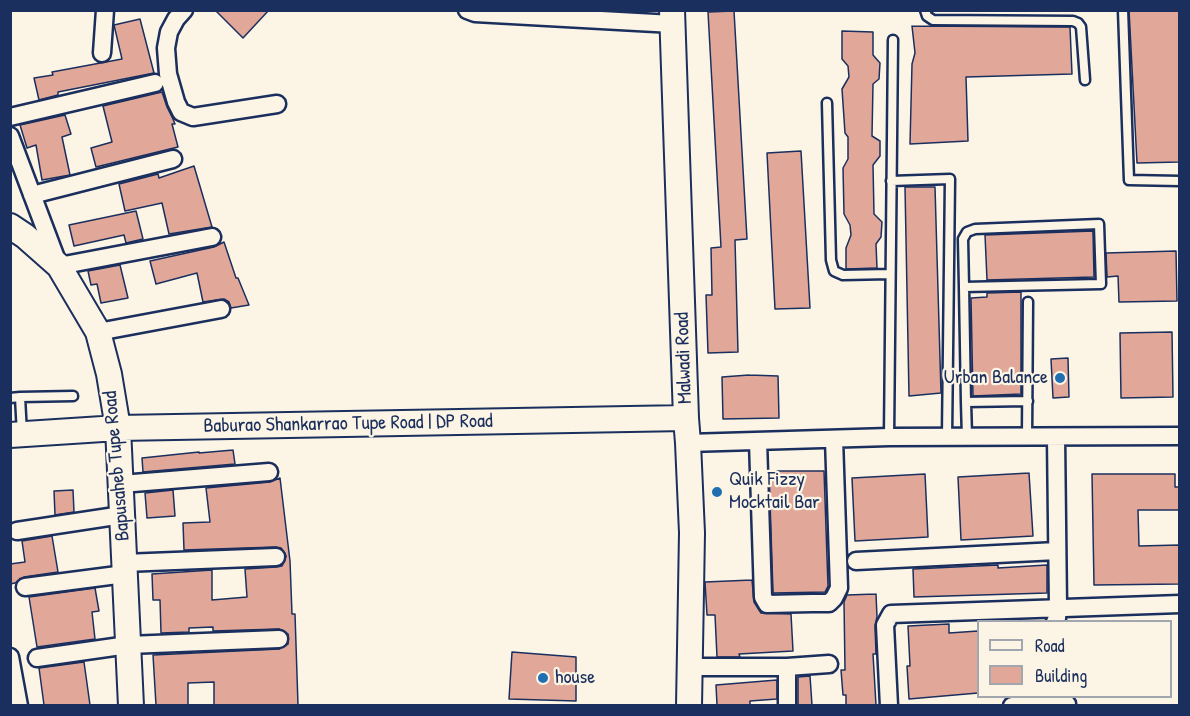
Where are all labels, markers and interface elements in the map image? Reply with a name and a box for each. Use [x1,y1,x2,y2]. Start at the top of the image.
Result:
street label: Malwadi Road [670,312,698,404]
place label: Urban Balance [944,366,1048,390]
marker: Urban Balance [1053,371,1067,385]
street label: Bapusaheb Tupe Road [98,390,136,542]
street label: Baburao Shankarrao Tupe Road | DP Road [203,409,493,439]
place label: Quik Fizzy Mocktail Bar [729,468,820,515]
marker: Quik Fizzy Mocktail Bar [710,485,724,499]
legend [977,620,1172,698]
text: Road [1035,633,1065,658]
text: Building [1035,663,1087,688]
place label: house [555,666,595,690]
marker: house [536,671,550,685]

